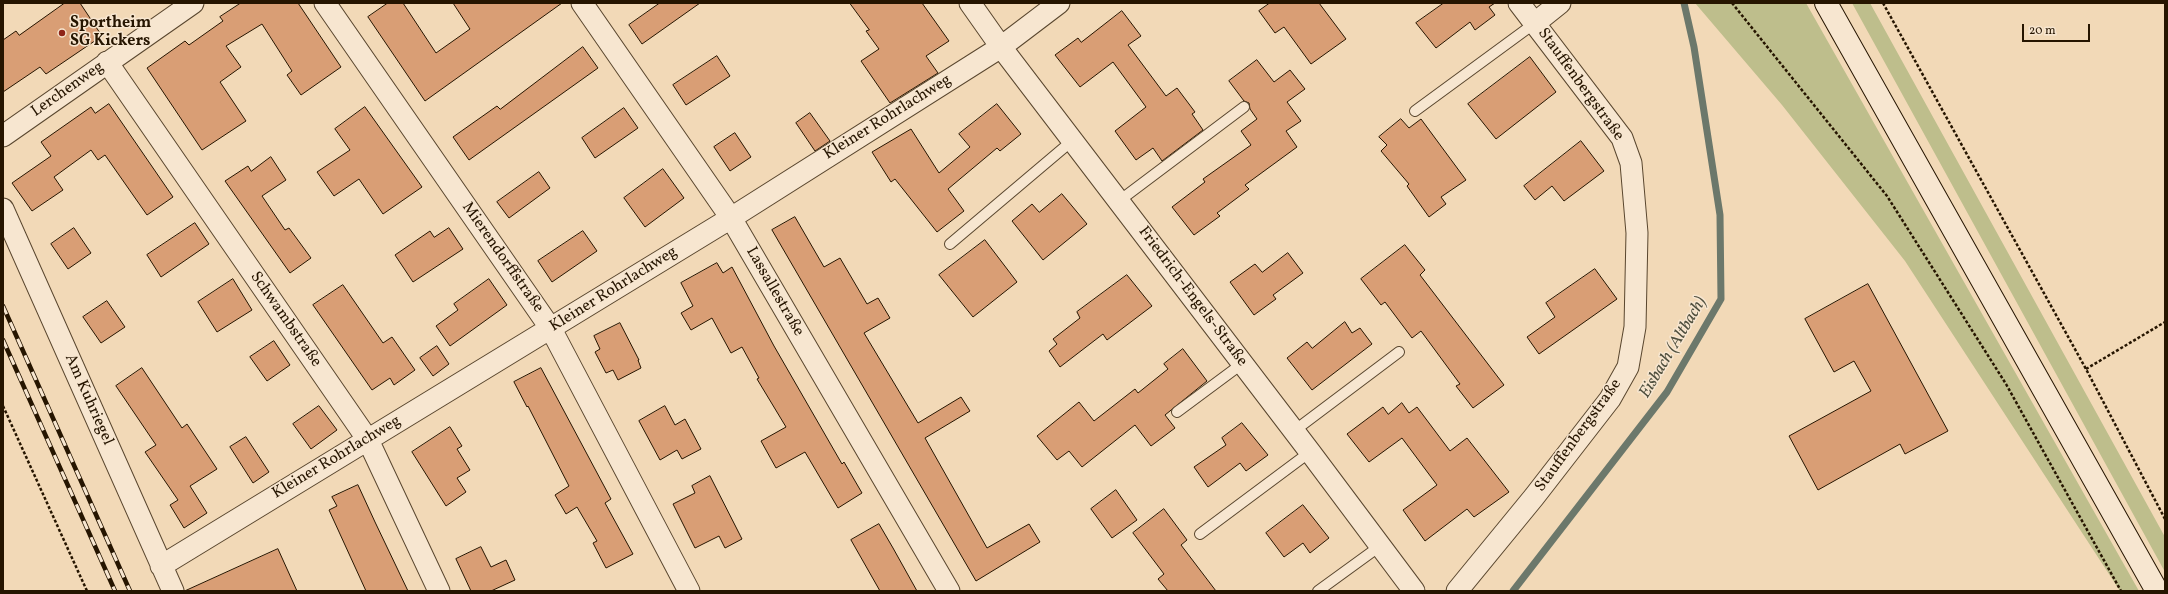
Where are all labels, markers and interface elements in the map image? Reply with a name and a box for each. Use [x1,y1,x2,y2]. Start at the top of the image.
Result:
place label: Sportheim SG Kickers [70,14,151,52]
scale bar [2024,16,2092,42]
text: 20 m [2029,23,2056,39]
street label: Stauffenbergstraße [1533,25,1627,145]
marker: Sportheim SG Kickers [57,28,67,38]
street label: Lerchenweg [28,58,108,122]
street label: Kleiner Rohrlachweg [821,71,955,165]
street label: Mierendorffstraße [457,199,547,317]
street label: Friedrich-Engels-Straße [1133,223,1251,371]
street label: Kleiner Rohrlachweg [547,243,681,337]
street label: Lassallestraße [741,244,807,340]
street label: Schwambstraße [245,269,325,371]
water label: Eisbach (Altbach) [1636,294,1712,402]
street label: Am Kuhriegel [59,351,117,449]
street label: Stauffenbergstraße [1532,376,1626,496]
street label: Kleiner Rohrlachweg [269,412,405,504]

